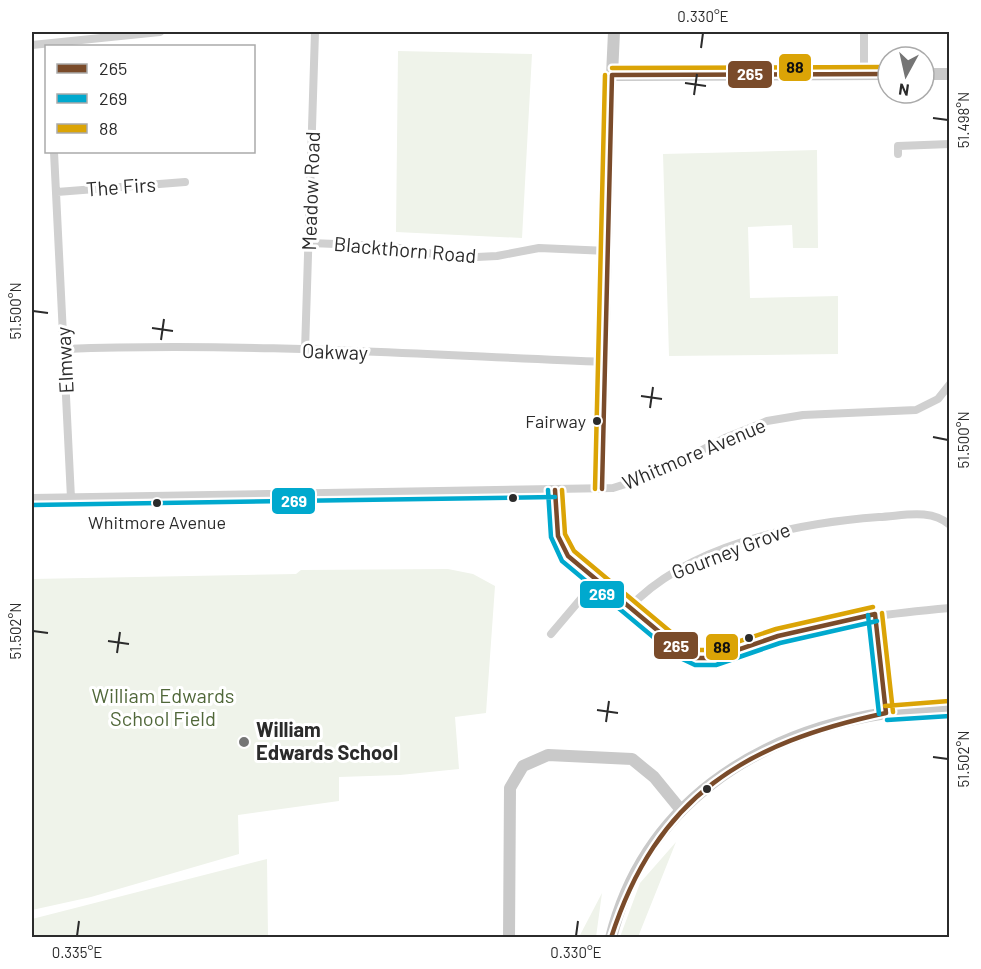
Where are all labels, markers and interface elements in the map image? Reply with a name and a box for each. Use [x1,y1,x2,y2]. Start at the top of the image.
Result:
text: 0.330°E [677,7,729,25]
legend [45,45,255,153]
north arrow [876,45,936,105]
line badge: 88 [778,53,812,82]
text: 265 [99,57,127,79]
text: 88 [786,57,804,76]
line badge: 265 [727,60,773,89]
text: 265 [737,64,763,83]
text: N [897,80,910,100]
text: 269 [99,87,127,109]
text: 51.498°N [954,92,972,148]
text: 88 [99,117,118,139]
street label: Meadow Road [296,131,324,251]
street label: The Firs [85,172,157,200]
street label: Blackthorn Road [333,231,477,267]
text: 51.500°N [6,282,24,340]
street label: Elmway [50,326,78,394]
street label: Oakway [302,338,368,364]
place label: Fairway [525,410,586,432]
text: 51.500°N [954,411,972,469]
street label: Whitmore Avenue [618,412,769,494]
marker: Fairway [591,415,603,427]
line badge: 269 [271,487,316,515]
text: 269 [281,491,307,510]
unlabelled marker [507,492,519,504]
marker: Whitmore Avenue [151,497,163,509]
place label: Whitmore Avenue [88,511,226,533]
street label: Gourney Grove [668,516,793,584]
line badge: 269 [579,580,625,609]
text: 269 [589,584,615,603]
text: 51.502°N [6,603,24,659]
line badge: 265 [653,631,699,660]
unlabelled marker [743,632,755,644]
line badge: 88 [705,633,739,661]
text: 265 [663,636,689,655]
text: 88 [713,637,731,656]
park label: William Edwards School Field [92,683,234,730]
place label: William Edwards School [256,717,398,764]
text: 51.502°N [954,731,972,787]
marker: William Edwards School [237,735,251,749]
unlabelled marker [701,783,713,795]
text: 0.335°E [52,943,102,961]
text: 0.330°E [550,943,602,961]

